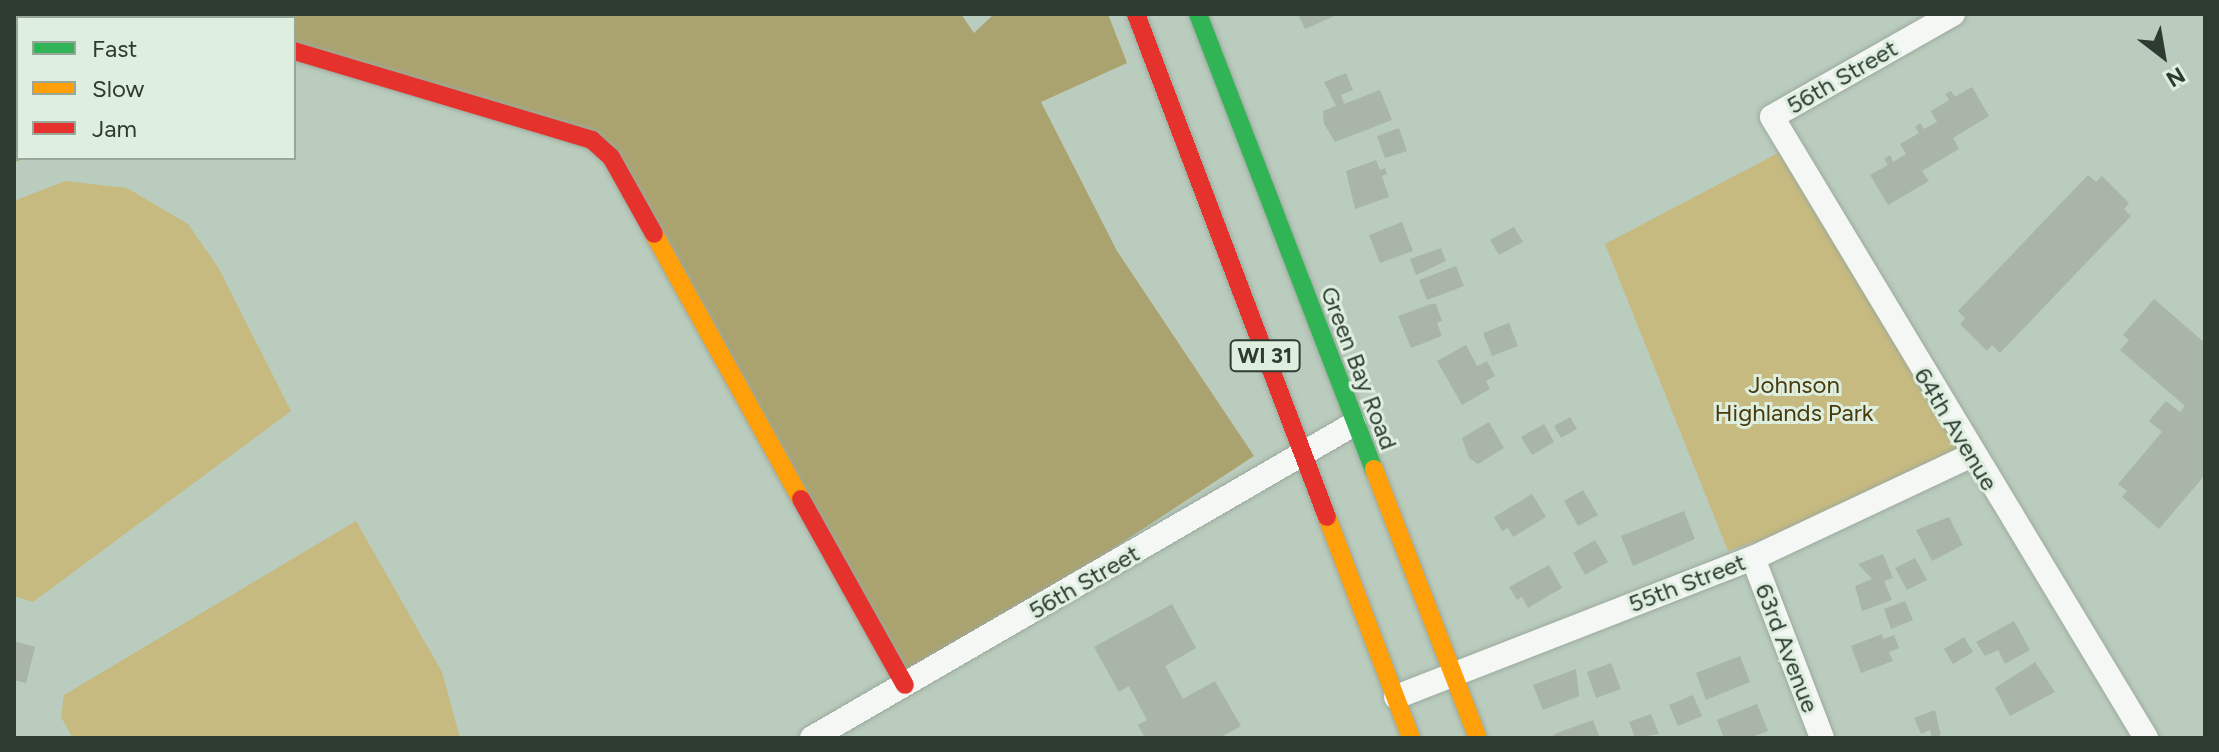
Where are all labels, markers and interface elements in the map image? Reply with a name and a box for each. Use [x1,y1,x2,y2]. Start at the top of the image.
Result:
legend [16,16,296,160]
north arrow [2123,16,2203,96]
text: Fast [92,34,137,63]
street label: 56th Street [1782,34,1902,120]
text: N [2161,61,2190,93]
text: Slow [92,74,144,103]
text: Jam [92,114,137,143]
street label: Green Bay Road [1315,282,1403,454]
road number: WI 31 [1229,338,1301,374]
street label: 64th Avenue [1908,362,2004,496]
park label: Johnson Highlands Park [1715,371,1873,427]
street label: 56th Street [1024,539,1144,625]
street label: 55th Street [1624,547,1750,619]
street label: 63rd Avenue [1749,579,1825,717]

